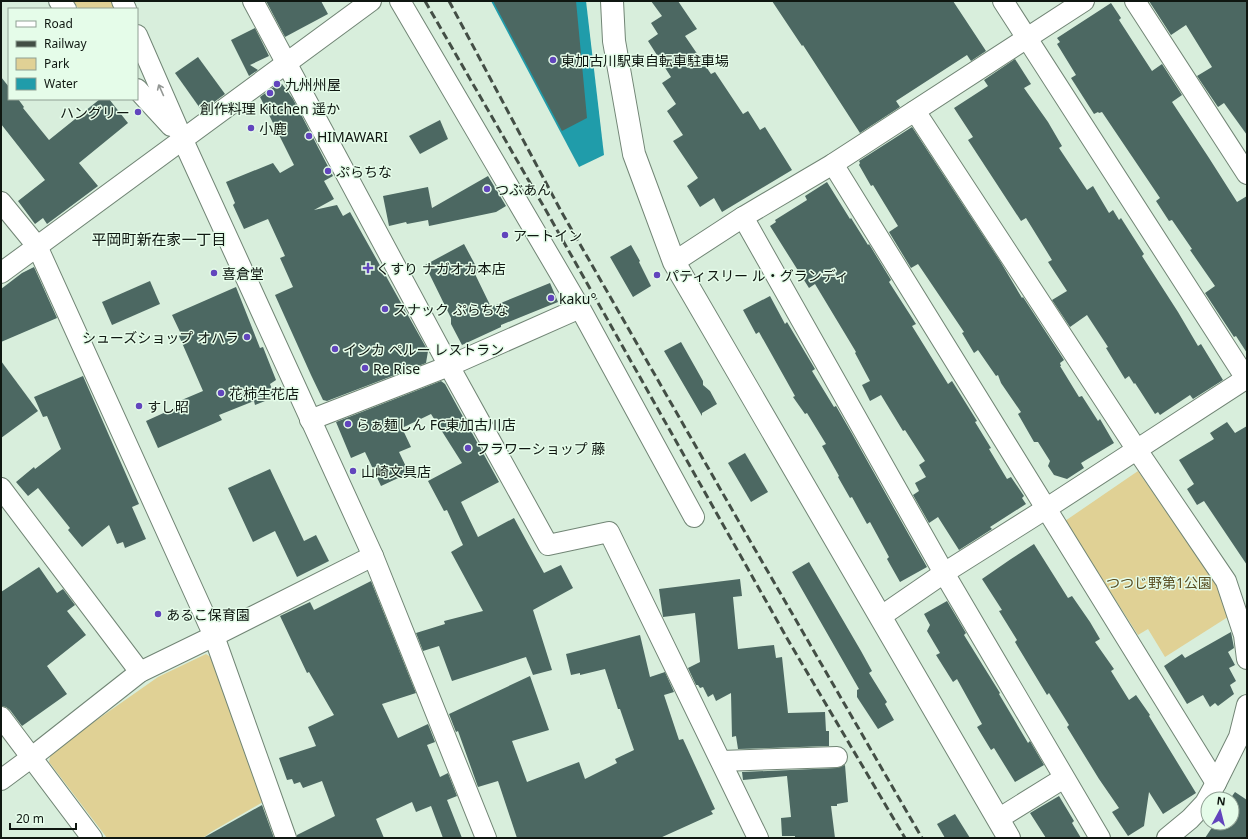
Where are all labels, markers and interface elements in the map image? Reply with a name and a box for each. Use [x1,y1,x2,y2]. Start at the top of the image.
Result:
legend [8,8,138,100]
text: Road [44,15,73,32]
text: Railway [44,35,88,52]
place label: 東加古川駅東自転車駐車場 [561,51,729,70]
text: Park [44,55,70,72]
marker: 東加古川駅東自転車駐車場 [548,55,558,65]
text: Water [44,75,78,92]
place label: 九州州屋 [285,75,341,94]
marker: 九州州屋 [272,79,282,89]
one-way arrow [157,84,164,96]
marker: 創作料理 Kitchen 遥か [265,88,275,98]
place label: 創作料理 Kitchen 遥か [200,99,340,118]
place label: ハングリー [60,103,130,122]
marker: ハングリー [133,107,143,117]
place label: 小鹿 [259,119,287,138]
marker: 小鹿 [246,123,256,133]
place label: HIMAWARI [317,127,388,146]
marker: HIMAWARI [304,131,314,141]
place label: ぷらちな [336,162,392,181]
marker: ぷらちな [323,166,333,176]
place label: つぶあん [495,180,551,199]
marker: つぶあん [482,184,492,194]
place label: アートイン [513,226,582,245]
district label: 平岡町新在家一丁目 [91,229,227,249]
marker: アートイン [500,230,510,240]
place label: くすり ナガオカ本店 [376,259,506,278]
marker: くすり ナガオカ本店 [363,263,373,273]
place label: 喜倉堂 [222,264,264,283]
place label: パティスリー ル・グランディ [665,266,849,285]
marker: 喜倉堂 [209,268,219,278]
marker: パティスリー ル・グランディ [652,270,662,280]
place label: kaku° [559,289,596,308]
marker: kaku° [546,293,556,303]
place label: スナック ぷらちな [393,300,509,319]
marker: スナック ぷらちな [380,304,390,314]
place label: シューズショップ オハラ [82,328,239,347]
marker: シューズショップ オハラ [242,332,252,342]
place label: インカ ペルー レストラン [343,340,504,359]
marker: インカ ペルー レストラン [330,344,340,354]
place label: Re Rise [373,359,420,378]
marker: Re Rise [360,363,370,373]
place label: 花柿生花店 [229,384,299,403]
marker: 花柿生花店 [216,388,226,398]
place label: すし昭 [147,397,189,416]
marker: すし昭 [134,401,144,411]
place label: らぁ麺しん FC東加古川店 [356,415,516,434]
marker: らぁ麺しん FC東加古川店 [343,419,353,429]
place label: フラワーショップ 藤 [476,439,605,458]
marker: フラワーショップ 藤 [463,443,473,453]
place label: 山崎文具店 [361,462,431,481]
marker: 山崎文具店 [348,466,358,476]
park label: つつじ野第1公園 [1106,573,1212,592]
place label: あるこ保育園 [166,605,250,624]
marker: あるこ保育園 [153,609,163,619]
north arrow [1200,791,1240,831]
text: N [1216,793,1227,809]
scale bar [10,805,76,831]
text: 20 m [16,810,44,827]

